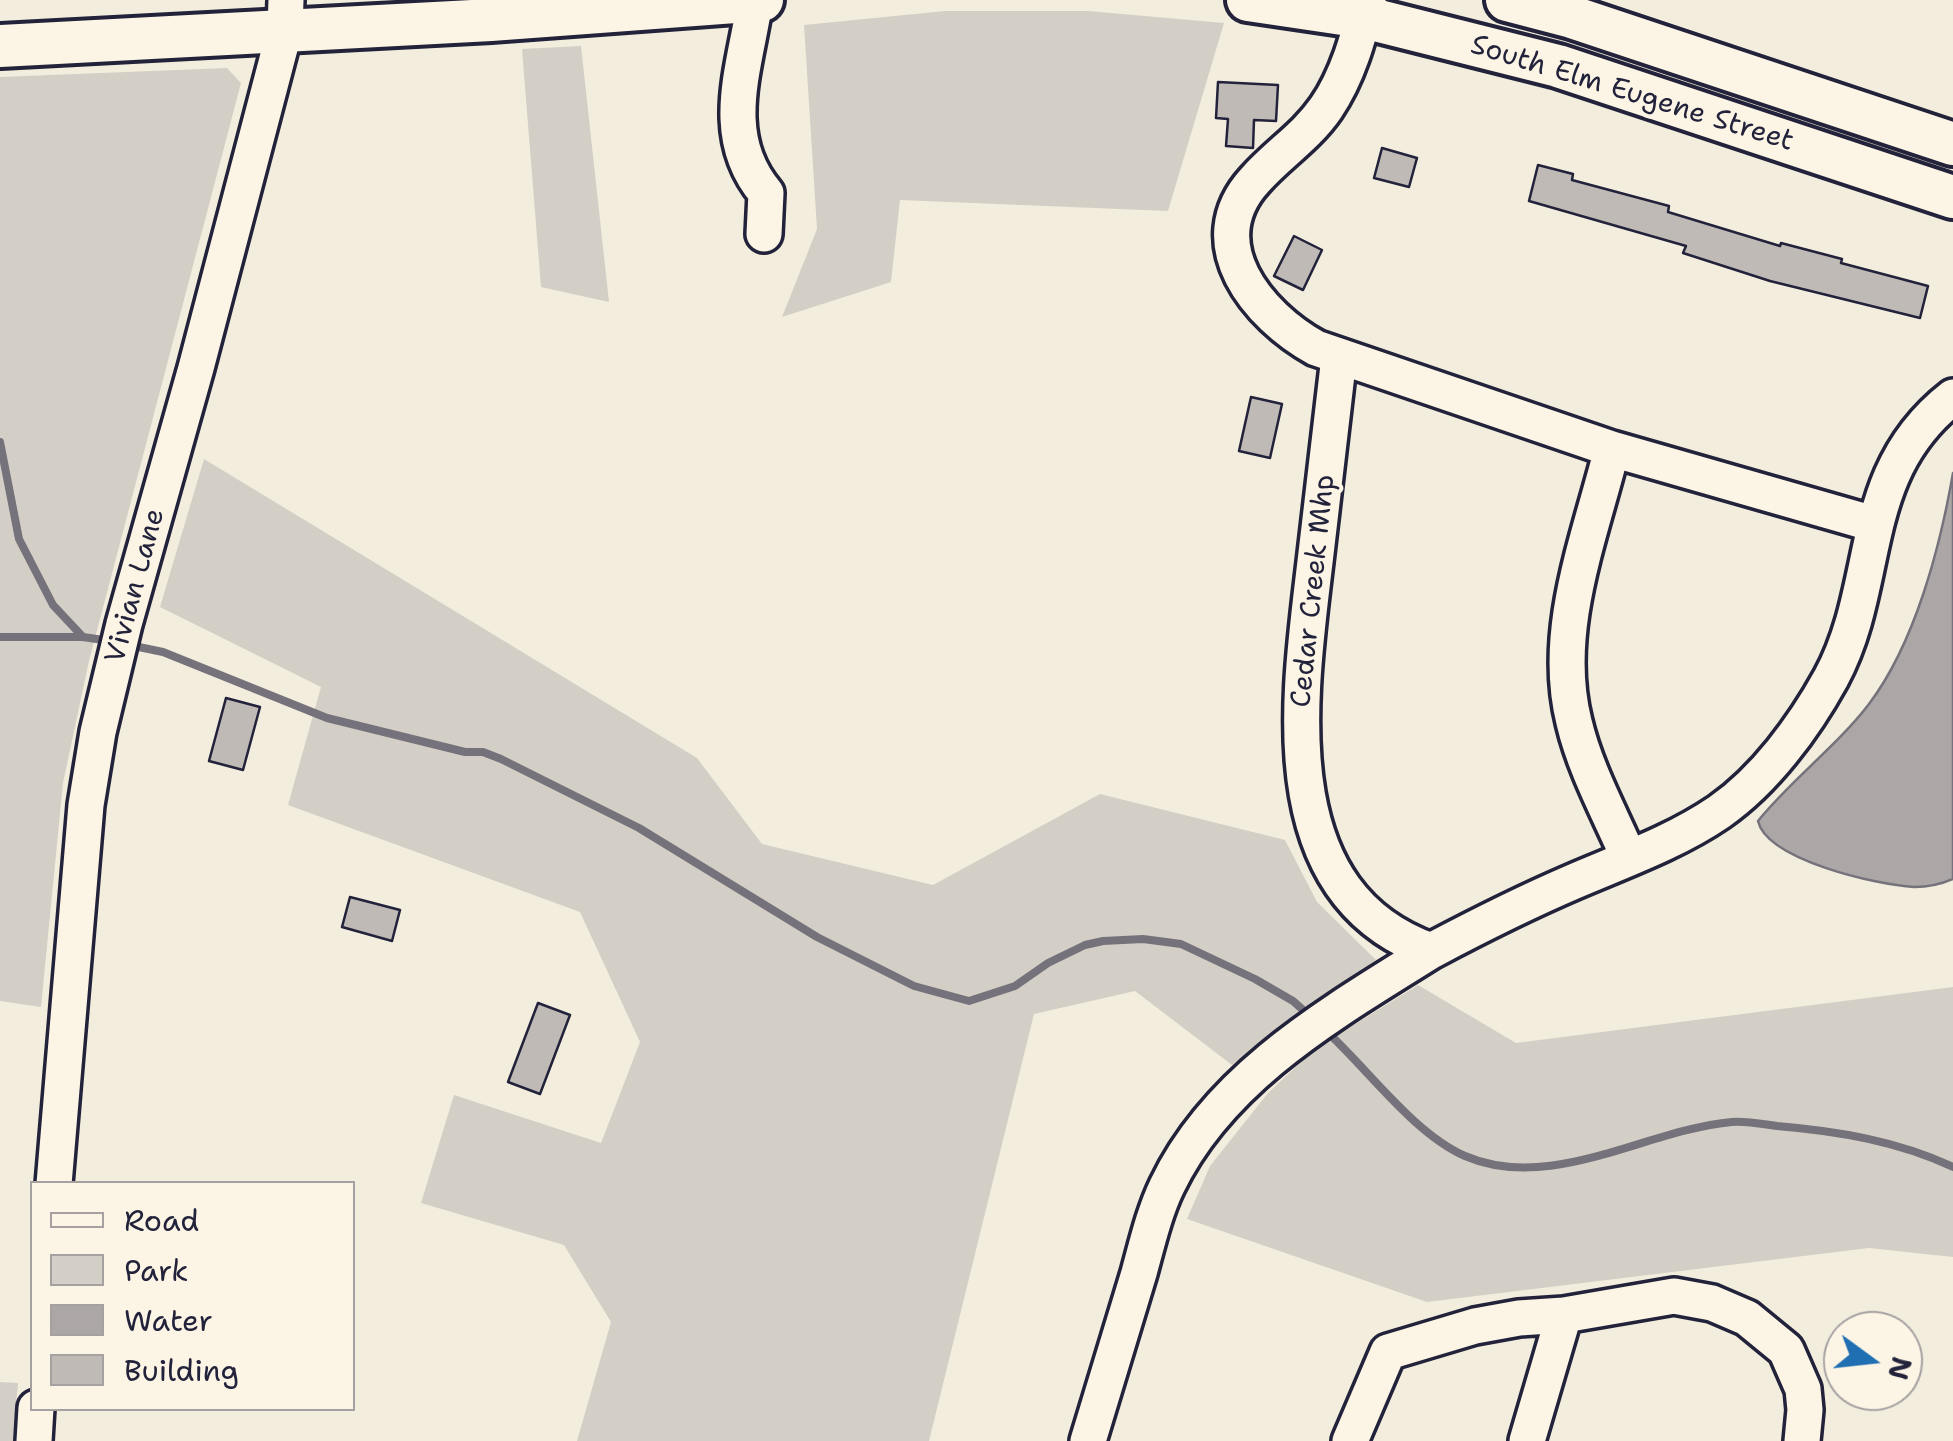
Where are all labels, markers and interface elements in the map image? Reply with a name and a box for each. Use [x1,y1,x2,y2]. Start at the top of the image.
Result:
street label: South Elm Eugene Street [1466,29,1798,159]
street label: Cedar Creek Mhp [1285,473,1343,709]
street label: Vivian Lane [99,505,173,667]
legend [30,1181,355,1411]
text: Road [124,1200,199,1241]
text: Park [124,1250,188,1291]
text: Water [124,1300,213,1341]
north arrow [1823,1311,1923,1411]
text: Building [124,1350,239,1391]
text: N [1879,1353,1921,1384]

